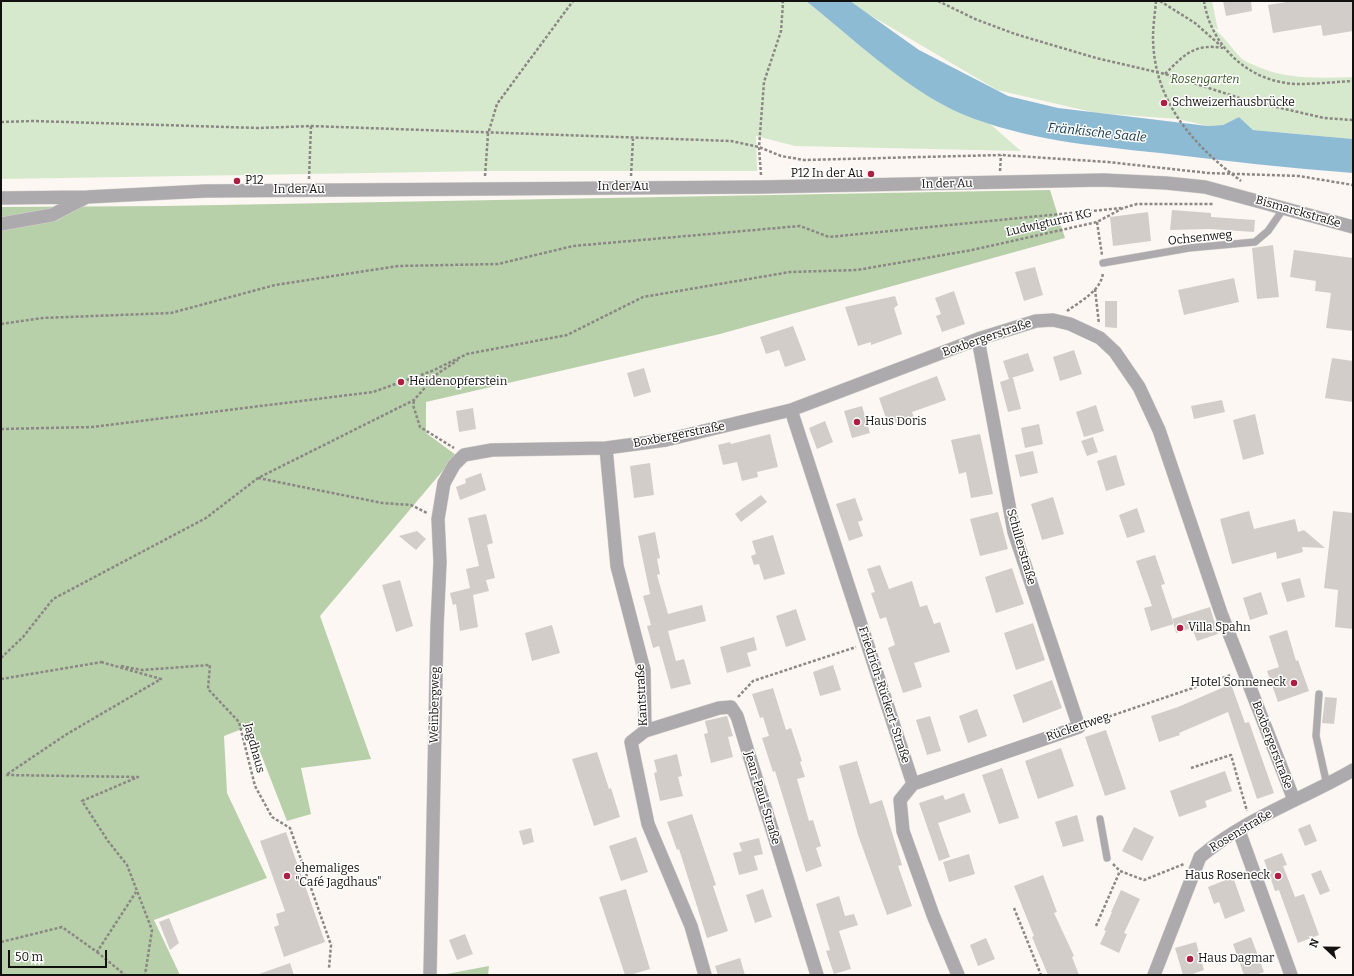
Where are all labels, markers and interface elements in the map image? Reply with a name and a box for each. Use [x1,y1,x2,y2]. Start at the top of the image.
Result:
park label: Rosengarten [1170,73,1240,87]
place label: Schweizerhausbrücke [1172,96,1295,110]
marker: Schweizerhausbrücke [1159,98,1169,108]
water label: Fränkische Saale [1047,120,1147,146]
place label: P12 In der Au [791,167,863,181]
marker: P12 In der Au [866,169,876,179]
place label: P12 [245,174,264,188]
marker: P12 [232,176,242,186]
street label: In der Au [921,176,973,192]
street label: In der Au [597,180,649,194]
street label: In der Au [273,183,325,197]
street label: Bismarckstraße [1254,193,1342,231]
street label: Ludwigturm KG [1005,206,1093,240]
street label: Ochsenweg [1167,227,1233,249]
street label: Boxbergerstraße [941,316,1033,360]
place label: Heidenopferstein [409,375,507,389]
marker: Heidenopferstein [396,377,406,387]
place label: Haus Doris [865,415,926,429]
marker: Haus Doris [852,417,862,427]
street label: Boxbergerstraße [632,419,726,451]
street label: Schillerstraße [1003,507,1039,587]
place label: Villa Spahn [1188,621,1251,635]
marker: Villa Spahn [1175,623,1185,633]
street label: Friedrich-Rückert-Straße [855,625,913,765]
street label: Kantstraße [633,664,651,726]
street label: Weinbergweg [427,666,443,744]
place label: Hotel Sonneneck [1191,676,1286,690]
marker: Hotel Sonneneck [1289,678,1299,688]
street label: Boxbergerstraße [1249,699,1295,791]
street label: Rückertweg [1044,709,1112,745]
street label: Jagdhaus [240,721,268,775]
street label: Jean-Paul-Straße [741,750,783,846]
street label: Rosenstraße [1207,807,1275,855]
place label: ehemaliges "Café Jagdhaus" [295,862,382,890]
place label: Haus Roseneck [1185,869,1270,883]
marker: ehemaliges "Café Jagdhaus" [282,871,292,881]
marker: Haus Roseneck [1273,871,1283,881]
north arrow [1306,928,1346,968]
text: N [1307,937,1322,950]
scale bar [10,942,109,968]
text: 50 m [15,950,43,964]
place label: Haus Dagmar [1198,952,1274,966]
marker: Haus Dagmar [1185,954,1195,964]

